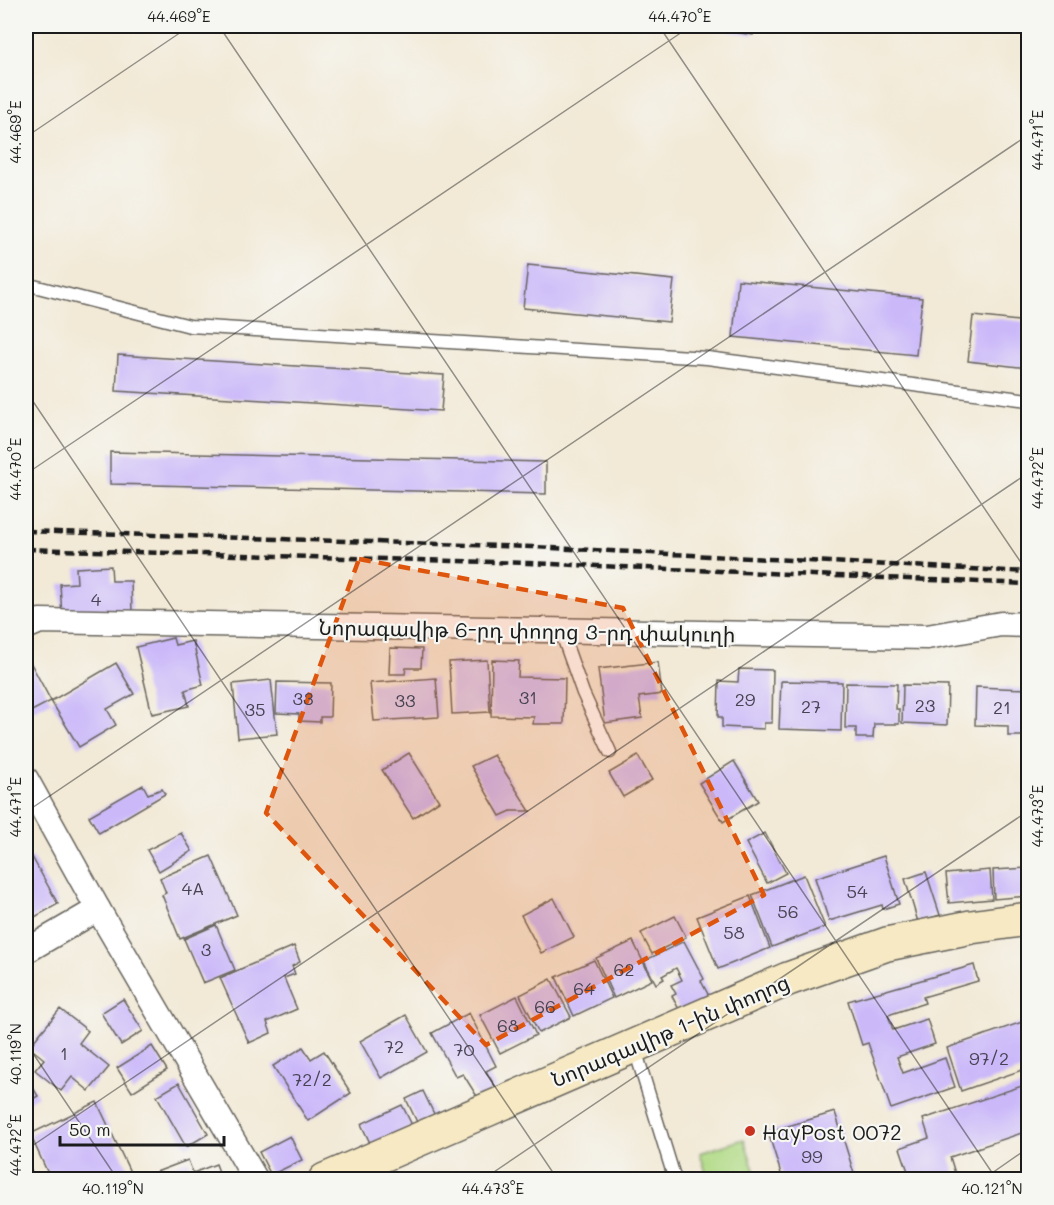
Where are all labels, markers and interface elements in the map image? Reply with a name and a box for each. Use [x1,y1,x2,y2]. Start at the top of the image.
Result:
text: 44.469°E [147,6,211,26]
text: 44.470°E [649,6,712,26]
text: 44.469°E [5,100,25,164]
text: 44.471°E [1027,109,1047,170]
text: 44.470°E [5,437,25,500]
text: 44.472°E [1027,447,1047,509]
house number: 4 [91,587,102,611]
street label: Նորագավիթ 6-րդ փողոց 3-րդ փակուղի [318,613,736,647]
house number: 31 [519,685,537,709]
house number: 33 [292,686,314,710]
house number: 29 [735,687,756,711]
house number: 33 [394,688,416,712]
house number: 23 [915,693,935,717]
house number: 27 [801,694,821,718]
house number: 21 [993,695,1011,719]
house number: 35 [244,697,266,721]
text: 44.471°E [5,776,25,837]
text: 44.473°E [1027,784,1047,847]
house number: 4A [181,876,205,900]
house number: 54 [846,879,868,903]
house number: 56 [777,899,799,923]
house number: 58 [723,920,745,944]
house number: 3 [201,937,211,961]
house number: 62 [614,957,634,981]
street label: Նորագավիթ 1-ին փողոց [547,968,793,1092]
house number: 64 [573,976,595,1000]
house number: 66 [534,994,556,1018]
house number: 68 [497,1013,519,1037]
text: 40.119°N [5,1023,25,1085]
house number: 72 [384,1034,404,1058]
house number: 70 [453,1037,475,1061]
house number: 1 [60,1041,68,1065]
house number: 97/2 [969,1046,1009,1070]
house number: 72/2 [292,1067,332,1091]
scale bar [60,1109,224,1147]
text: 44.472°E [5,1114,25,1176]
text: 50 m [69,1117,111,1141]
place label: HayPost 0072 [762,1118,902,1145]
marker: HayPost 0072 [743,1124,757,1138]
house number: 99 [801,1144,823,1168]
text: 40.119°N [82,1178,144,1198]
text: 44.473°E [462,1178,525,1198]
text: 40.121°N [961,1178,1023,1198]

